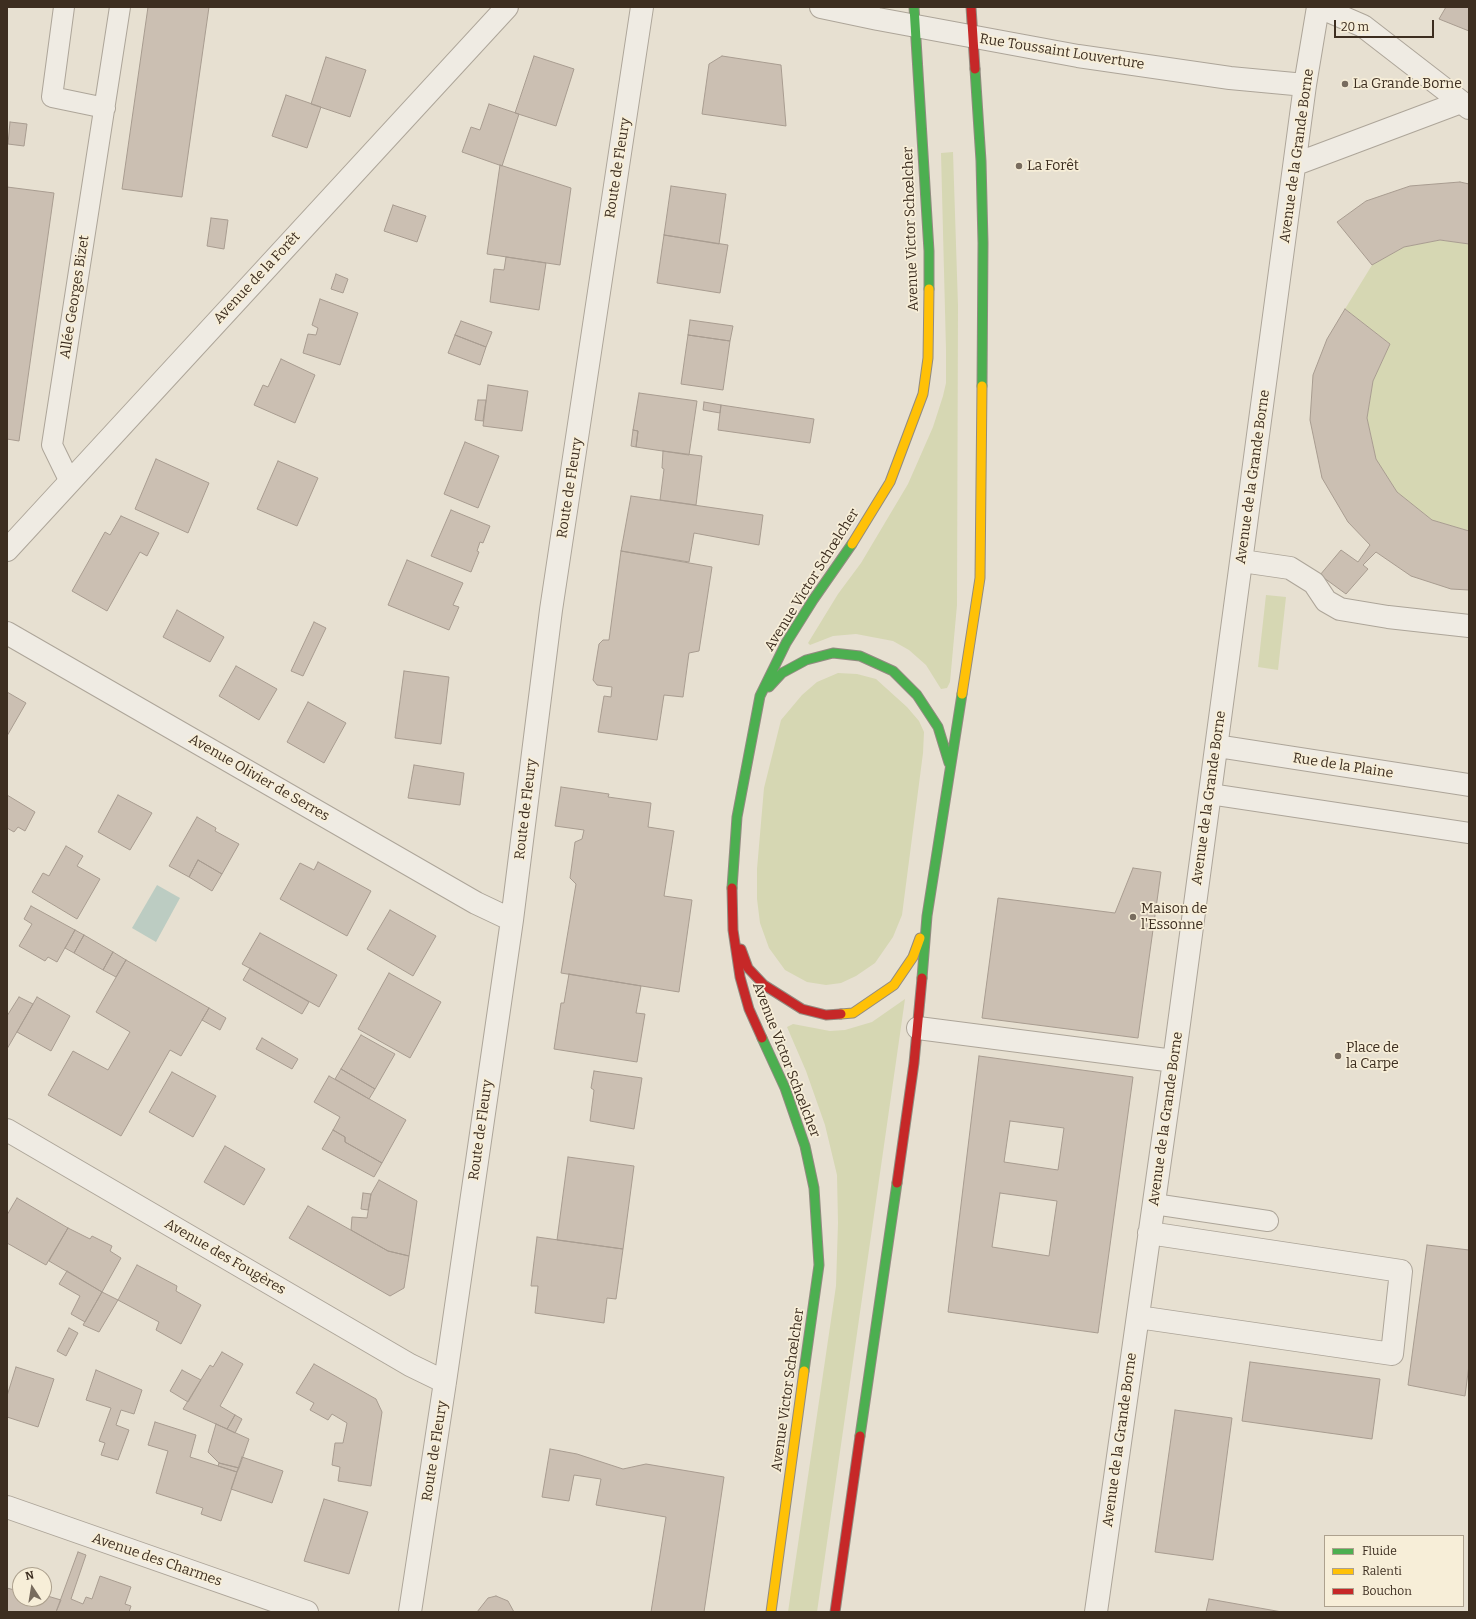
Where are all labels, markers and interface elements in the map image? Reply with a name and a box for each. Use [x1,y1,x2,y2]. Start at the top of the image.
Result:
scale bar [1336,12,1436,38]
text: 20 m [1341,20,1369,34]
street label: Rue Toussaint Louverture [978,31,1146,73]
street label: Avenue de la Grande Borne [1276,68,1318,244]
place label: La Grande Borne [1353,76,1462,92]
marker: La Grande Borne [1340,79,1350,89]
street label: Route de Fleury [602,117,634,219]
street label: Avenue Victor Schœlcher [900,146,922,312]
place label: La Forêt [1027,158,1079,174]
marker: La Forêt [1014,161,1024,171]
street label: Avenue de la Forêt [210,229,304,327]
street label: Allée Georges Bizet [57,234,93,360]
street label: Avenue de la Grande Borne [1232,389,1274,565]
street label: Route de Fleury [554,437,586,539]
street label: Avenue Victor Schœlcher [761,506,863,654]
street label: Avenue de la Grande Borne [1188,710,1230,886]
street label: Avenue Olivier de Serres [186,731,332,825]
street label: Rue de la Plaine [1292,750,1394,782]
street label: Route de Fleury [511,758,541,860]
place label: Maison de l'Essonne [1141,901,1207,934]
marker: Maison de l'Essonne [1128,912,1138,922]
street label: Avenue Victor Schœlcher [749,980,823,1140]
street label: Avenue de la Grande Borne [1145,1031,1187,1207]
place label: Place de la Carpe [1346,1040,1399,1072]
marker: Place de la Carpe [1333,1051,1343,1061]
street label: Route de Fleury [466,1079,496,1181]
street label: Avenue des Fougères [162,1215,288,1299]
street label: Avenue Victor Schœlcher [768,1307,808,1473]
street label: Avenue de la Grande Borne [1099,1352,1141,1528]
street label: Route de Fleury [419,1400,451,1502]
street label: Avenue des Charmes [90,1530,224,1590]
legend [1324,1535,1464,1607]
text: Fluide [1362,1544,1397,1558]
text: Ralenti [1362,1564,1402,1578]
north arrow [12,1567,52,1607]
text: N [24,1569,35,1583]
text: Bouchon [1362,1584,1412,1598]

